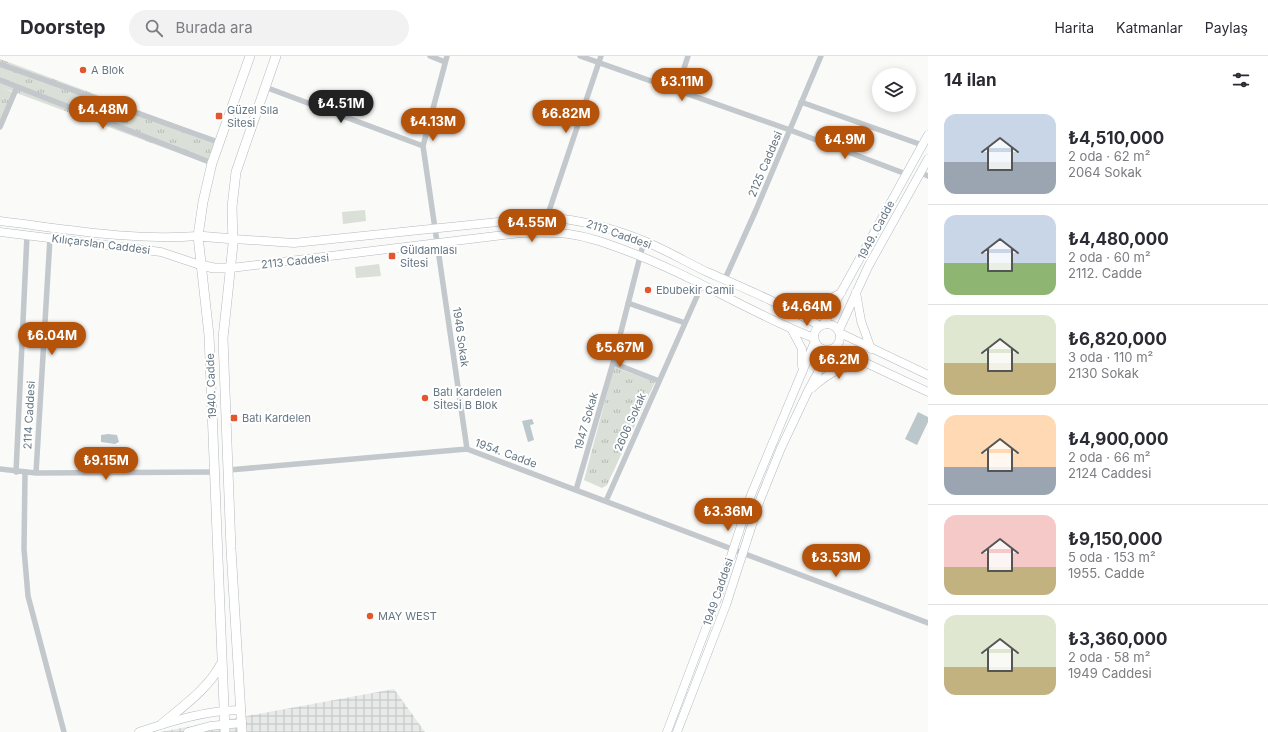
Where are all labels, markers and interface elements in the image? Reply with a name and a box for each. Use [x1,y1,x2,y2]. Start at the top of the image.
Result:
search box [129,10,409,46]
text: Doorstep [20,16,105,39]
icon: search [143,17,165,39]
text: Burada ara [175,18,253,37]
text: Harita [1054,19,1094,36]
text: Katmanlar [1116,19,1183,36]
text: Paylaş [1205,19,1248,36]
place label: A Blok [91,63,124,77]
marker: A Blok [78,65,88,75]
pin: ₺3.11M [649,68,715,102]
map controls [872,68,916,112]
button: layers [872,68,916,112]
icon: filters [1230,69,1252,91]
text: 14 ilan [944,70,997,90]
text: ₺3.11M [661,73,704,89]
pin: ₺4.51M [308,90,374,124]
text: ₺4.51M [317,95,365,111]
pin: ₺4.48M [70,96,136,130]
pin: ₺6.82M [533,100,599,134]
text: ₺4.48M [78,101,128,117]
place label: Güzel Sıla Sitesi [227,103,278,130]
text: ₺6.82M [541,105,591,121]
pin: ₺4.13M [400,108,466,142]
marker: Güzel Sıla Sitesi [214,111,224,121]
text: ₺4.13M [410,113,456,129]
pin: ₺4.9M [817,126,873,160]
text: ₺4,510,000 [1068,128,1164,148]
street label: 2125 Caddesi [745,129,785,199]
icon: home [976,130,1024,178]
text: ₺4.9M [824,131,866,147]
text: 2 oda · 62 m² [1068,148,1150,164]
text: 2064 Sokak [1068,164,1142,180]
street label: 1949. Cadde [854,198,898,262]
pin: ₺4.55M [499,209,565,243]
text: ₺4.55M [507,214,557,230]
street label: 2113 Caddesi [585,216,653,252]
text: ₺4,480,000 [1068,229,1169,249]
street label: Kılıçarslan Caddesi [51,231,151,257]
icon: home [976,231,1024,279]
place label: Güldamlası Sitesi [400,243,457,270]
text: 2 oda · 60 m² [1068,249,1151,265]
street label: 2113 Caddesi [260,250,330,272]
marker: Güldamlası Sitesi [387,251,397,261]
text: 2112. Cadde [1068,265,1142,281]
place label: Ebubekir Camii [656,283,734,297]
marker: Ebubekir Camii [643,285,653,295]
pin: ₺4.64M [774,293,840,327]
text: ₺4.64M [782,298,832,314]
street label: 1946 Sokak [450,306,472,368]
pin: ₺6.04M [19,322,85,356]
text: ₺6.04M [27,327,77,343]
text: ₺6,820,000 [1068,329,1167,349]
icon: home [976,331,1024,379]
pin: ₺5.67M [587,334,653,368]
text: ₺5.67M [596,339,644,355]
pin: ₺6.2M [811,346,867,380]
text: 3 oda · 110 m² [1068,349,1153,365]
text: ₺6.2M [818,351,860,367]
street label: 1940. Cadde [203,353,219,419]
text: 2130 Sokak [1068,365,1139,381]
street label: 2114 Caddesi [20,380,38,450]
place label: Batı Kardelen Sİtesi B Blok [433,385,502,412]
street label: 1947 Sokak [571,390,601,452]
street label: 2606 Sokak [611,391,649,453]
marker: Batı Kardelen Sİtesi B Blok [420,393,430,403]
place label: Batı Kardelen [242,411,311,425]
marker: Batı Kardelen [229,413,239,423]
text: ₺4,900,000 [1068,429,1168,449]
icon: home [976,431,1024,479]
street label: 1954. Cadde [473,435,539,471]
pin: ₺9.15M [73,447,139,481]
text: 2 oda · 66 m² [1068,449,1151,465]
text: ₺9.15M [83,452,129,468]
text: 2124 Caddesi [1068,465,1151,481]
pin: ₺3.36M [695,498,761,532]
text: ₺3.36M [703,503,753,519]
text: ₺9,150,000 [1068,529,1162,549]
icon: home [976,531,1024,579]
pin: ₺3.53M [803,544,869,578]
text: ₺3.53M [811,549,861,565]
text: 5 oda · 153 m² [1068,549,1156,565]
street label: 1949 Caddesi [700,556,736,628]
text: 1955. Cadde [1068,565,1145,581]
place label: MAY WEST [378,609,437,623]
marker: MAY WEST [365,611,375,621]
text: ₺3,360,000 [1068,629,1167,649]
icon: home [976,631,1024,679]
text: 2 oda · 58 m² [1068,649,1150,665]
text: 1949 Caddesi [1068,665,1152,681]

